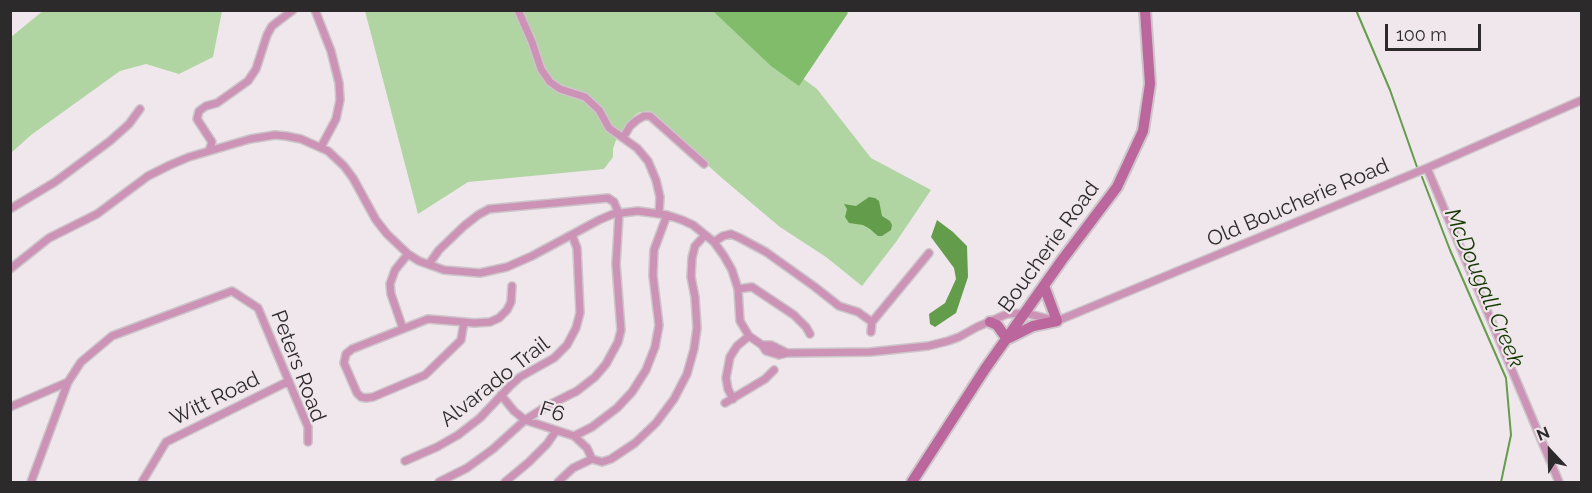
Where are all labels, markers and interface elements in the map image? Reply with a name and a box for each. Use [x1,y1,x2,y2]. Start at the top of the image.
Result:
scale bar [1388,12,1484,50]
text: 100 m [1396,24,1447,45]
street label: Old Boucherie Road [1203,153,1393,253]
street label: Boucherie Road [993,177,1105,317]
water label: McDougall Creek [1439,204,1529,372]
street label: Peters Road [265,307,331,425]
street label: Alvarado Trail [435,332,555,432]
street label: Witt Road [166,367,264,431]
street label: F6 [536,396,568,428]
north arrow [1520,421,1580,481]
text: N [1534,423,1552,445]

